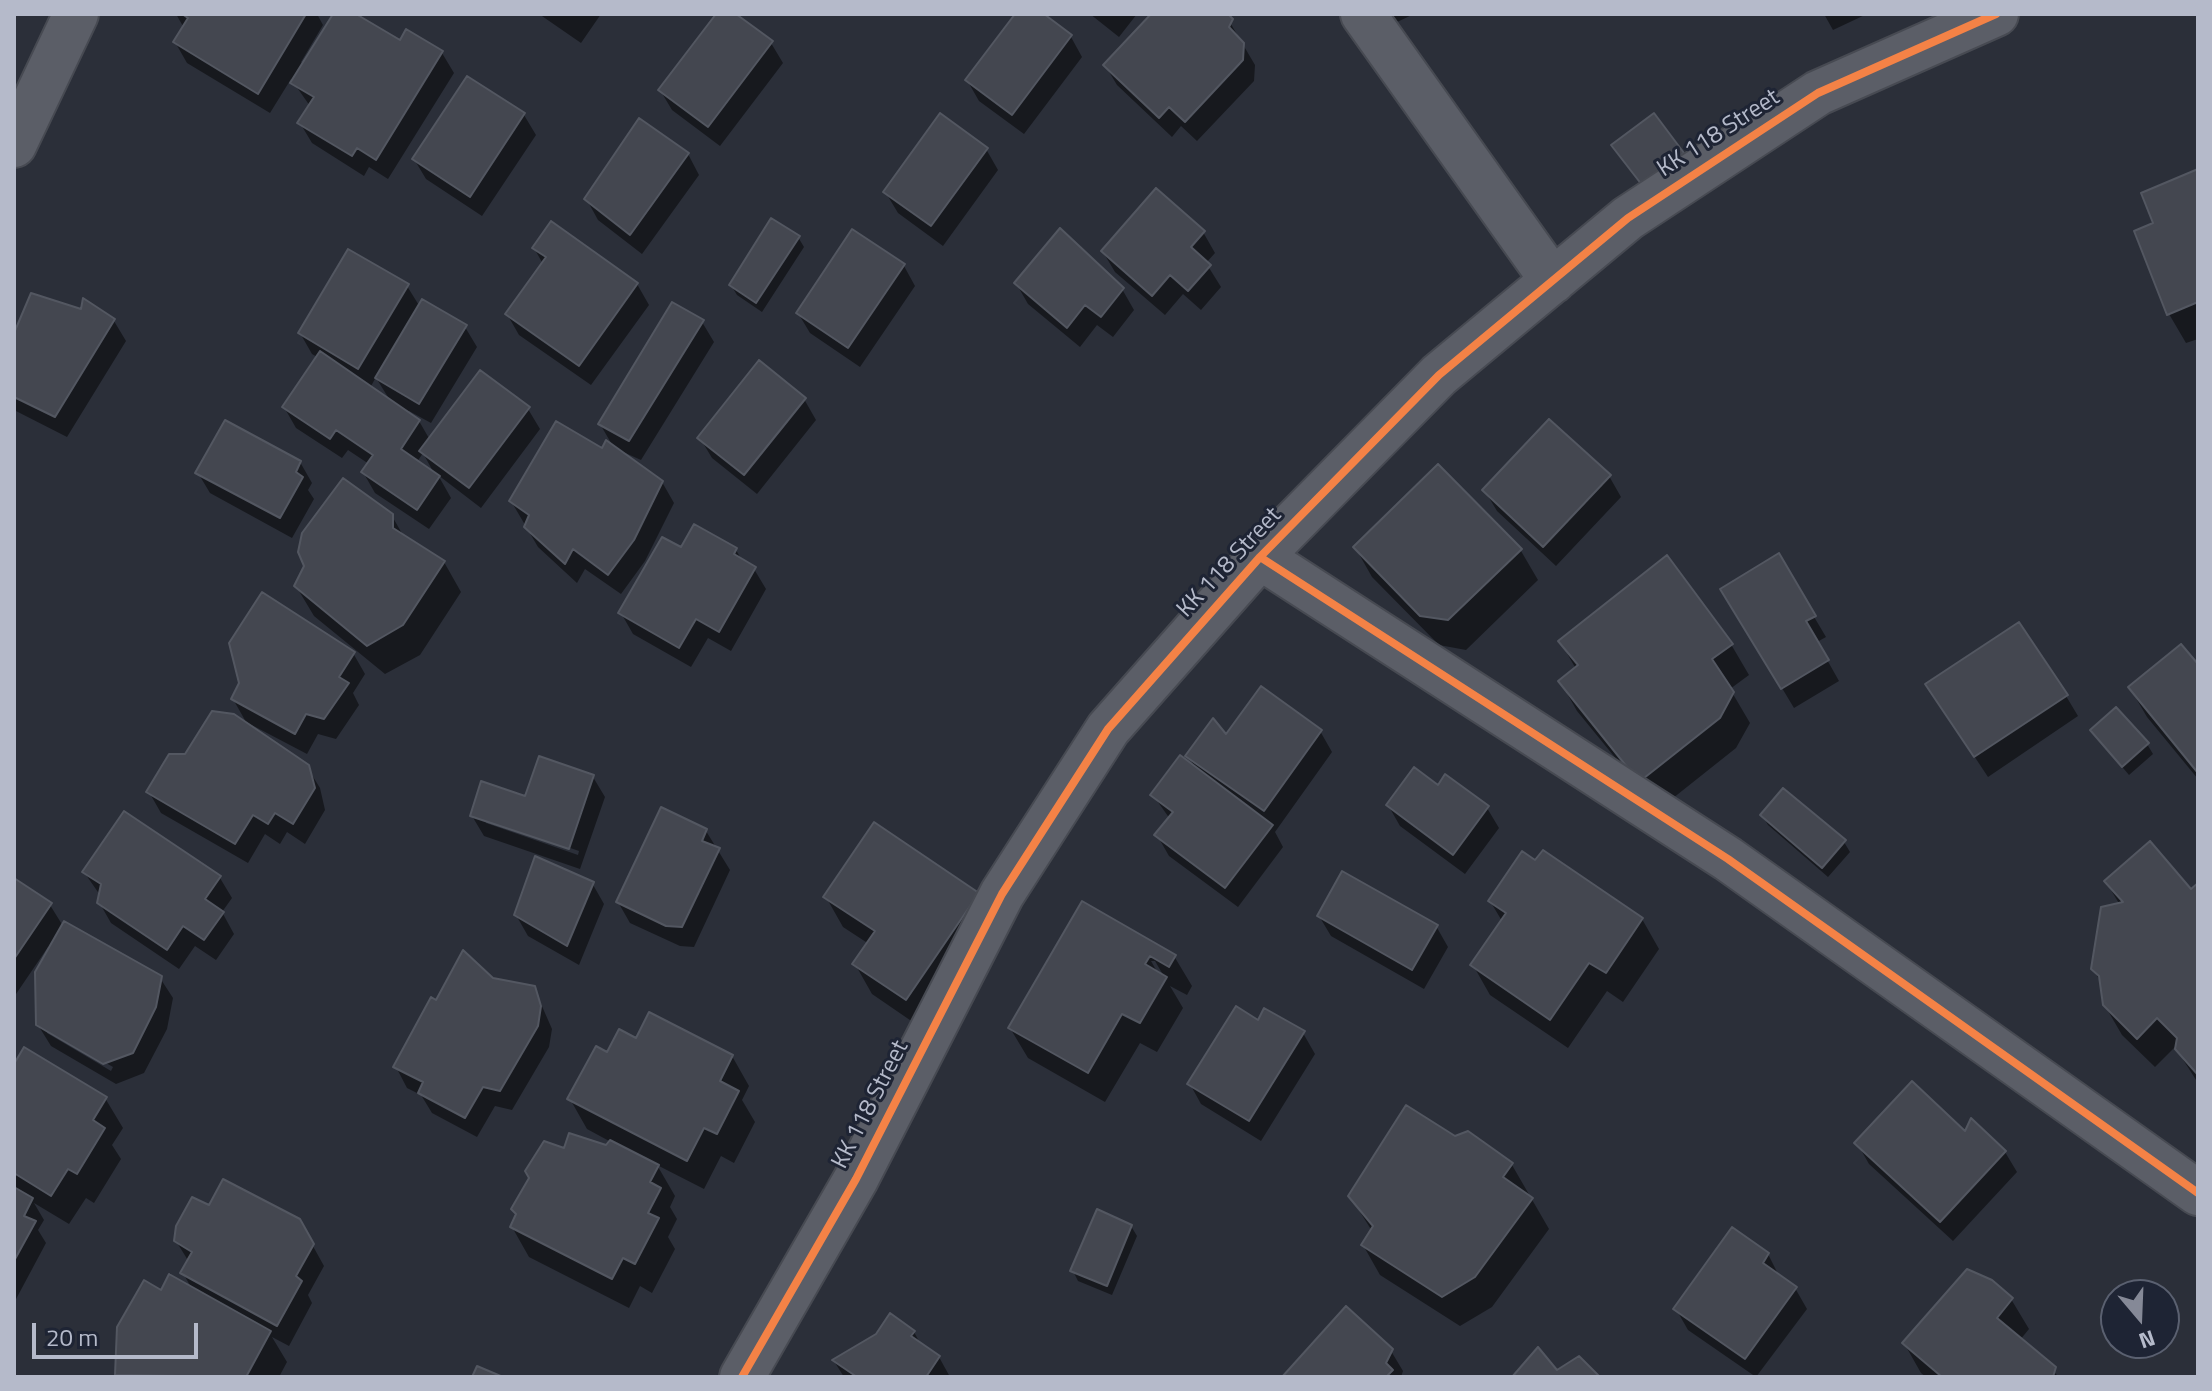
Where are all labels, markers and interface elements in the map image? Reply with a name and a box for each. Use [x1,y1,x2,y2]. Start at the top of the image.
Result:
street label: KK 118 Street [1652,84,1786,184]
street label: KK 118 Street [1172,502,1288,624]
street label: KK 118 Street [826,1036,916,1174]
north arrow [2100,1279,2180,1359]
scale bar [36,1307,202,1357]
text: 20 m [46,1319,98,1355]
text: N [2134,1321,2160,1358]

